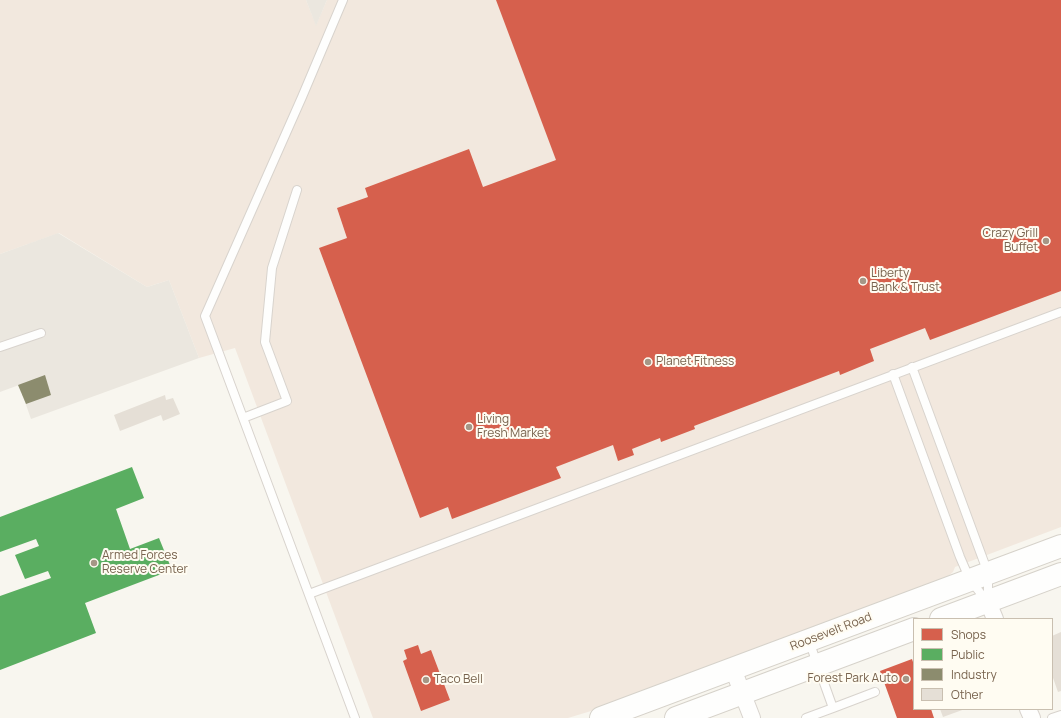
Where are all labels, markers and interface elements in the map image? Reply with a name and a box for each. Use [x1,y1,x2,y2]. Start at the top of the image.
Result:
place label: Crazy Grill Buffet [983,227,1038,255]
marker: Crazy Grill Buffet [1041,236,1051,246]
place label: Liberty Bank & Trust [871,267,940,295]
marker: Liberty Bank & Trust [858,276,868,286]
place label: Planet Fitness [656,355,734,369]
marker: Planet Fitness [643,357,653,367]
place label: Living Fresh Market [477,413,549,441]
marker: Living Fresh Market [464,422,474,432]
place label: Armed Forces Reserve Center [102,549,188,577]
marker: Armed Forces Reserve Center [89,558,99,568]
street label: Roosevelt Road [788,610,874,654]
legend [913,618,1053,710]
text: Shops [951,626,986,643]
text: Public [951,646,985,663]
text: Industry [951,666,997,683]
place label: Forest Park Auto [808,672,898,686]
place label: Taco Bell [434,673,483,687]
marker: Forest Park Auto [901,674,911,684]
marker: Taco Bell [421,675,431,685]
text: Other [951,686,983,703]

